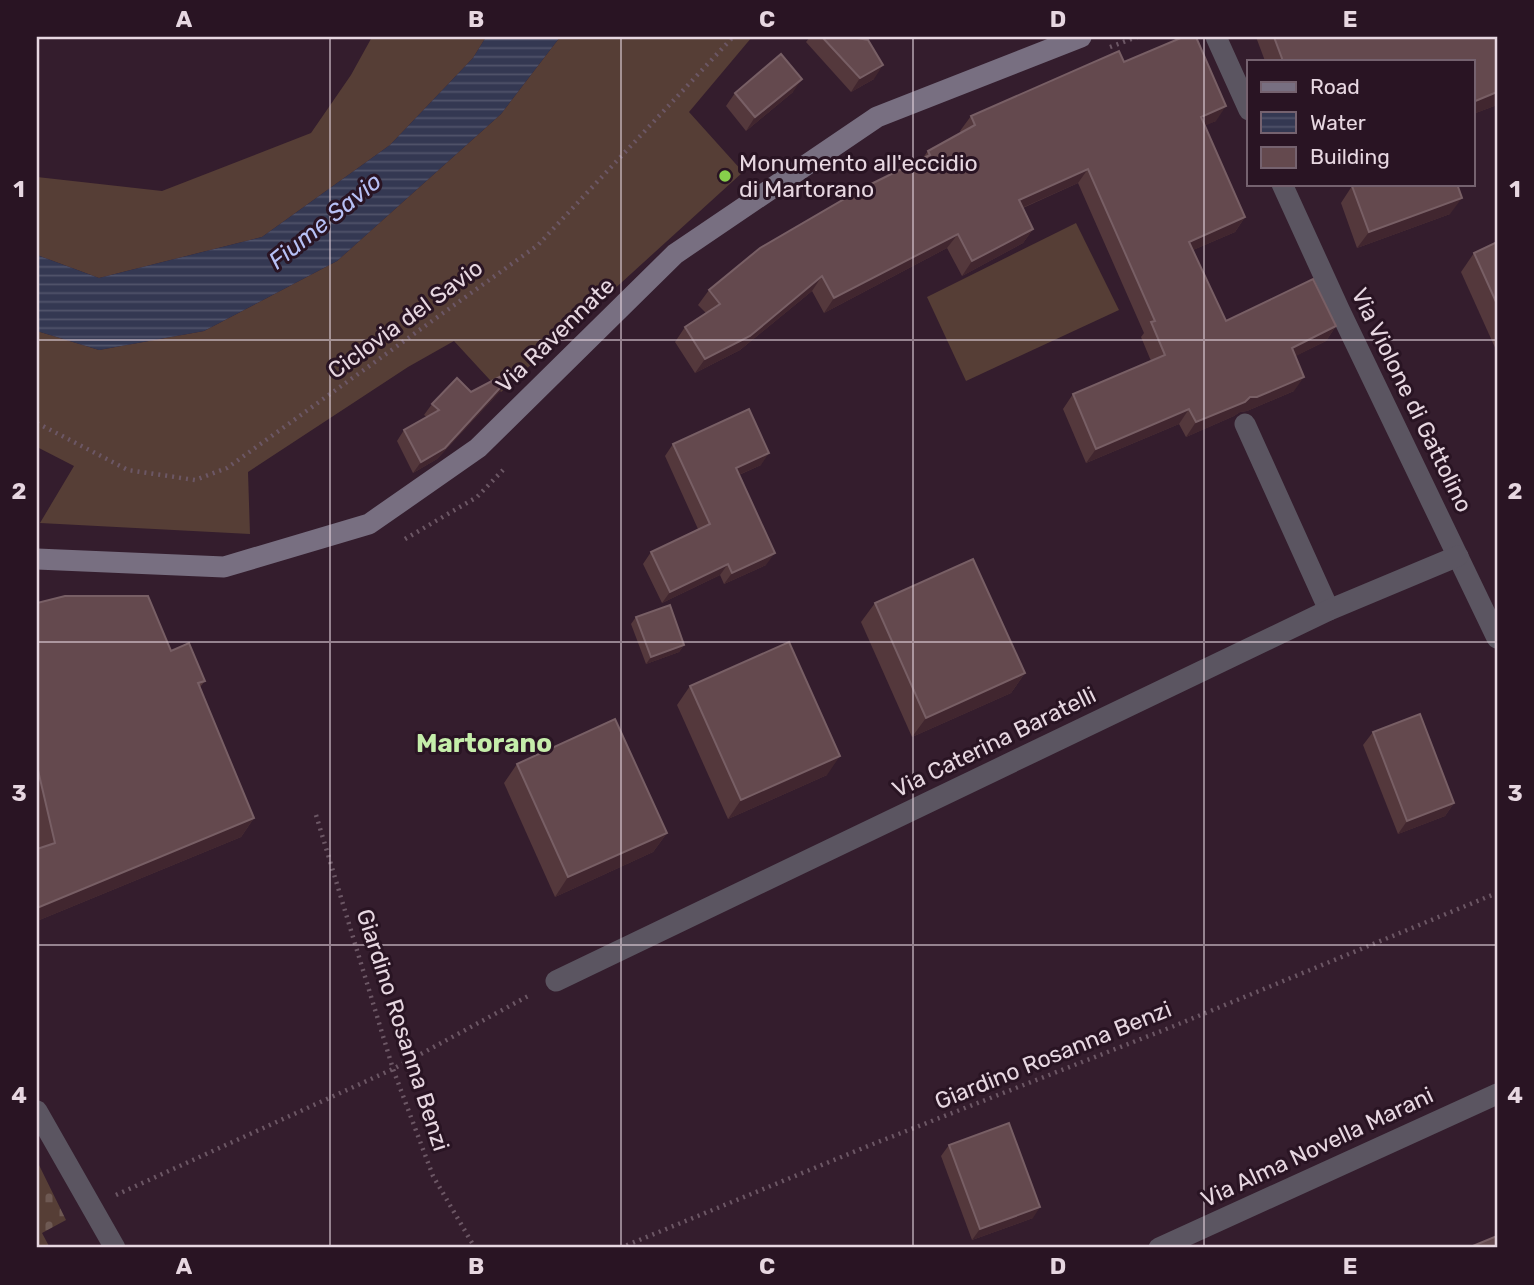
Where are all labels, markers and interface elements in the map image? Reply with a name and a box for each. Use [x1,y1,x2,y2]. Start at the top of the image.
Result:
text: A [176,5,193,33]
text: B [468,5,484,33]
text: C [759,5,775,33]
text: D [1050,5,1066,33]
text: E [1343,5,1357,33]
legend [1247,60,1474,186]
text: Road [1310,74,1360,99]
text: Water [1310,110,1366,135]
text: Building [1310,144,1390,169]
place label: Monumento all'eccidio di Martorano [739,149,978,203]
water label: Fiume Savio [263,167,387,275]
marker: Monumento all'eccidio di Martorano [717,168,733,184]
text: 1 [13,175,25,203]
text: 1 [1509,175,1521,203]
street label: Ciclovia del Savio [322,253,488,385]
street label: Via Ravennate [490,271,620,399]
street label: Via Violone di Gattolino [1346,283,1478,517]
text: 2 [12,477,26,505]
text: 2 [1508,477,1522,505]
street label: Via Caterina Baratelli [888,681,1100,803]
district label: Martorano [416,728,552,759]
text: 3 [11,779,27,807]
text: 3 [1507,779,1523,807]
street label: Giardino Rosanna Benzi [351,906,455,1154]
street label: Giardino Rosanna Benzi [931,995,1175,1115]
text: 4 [11,1081,27,1109]
street label: Via Alma Novella Marani [1196,1081,1438,1213]
text: 4 [1507,1081,1523,1109]
text: A [176,1252,193,1280]
text: B [468,1252,484,1280]
text: C [759,1252,775,1280]
text: D [1050,1252,1066,1280]
text: E [1343,1252,1357,1280]

